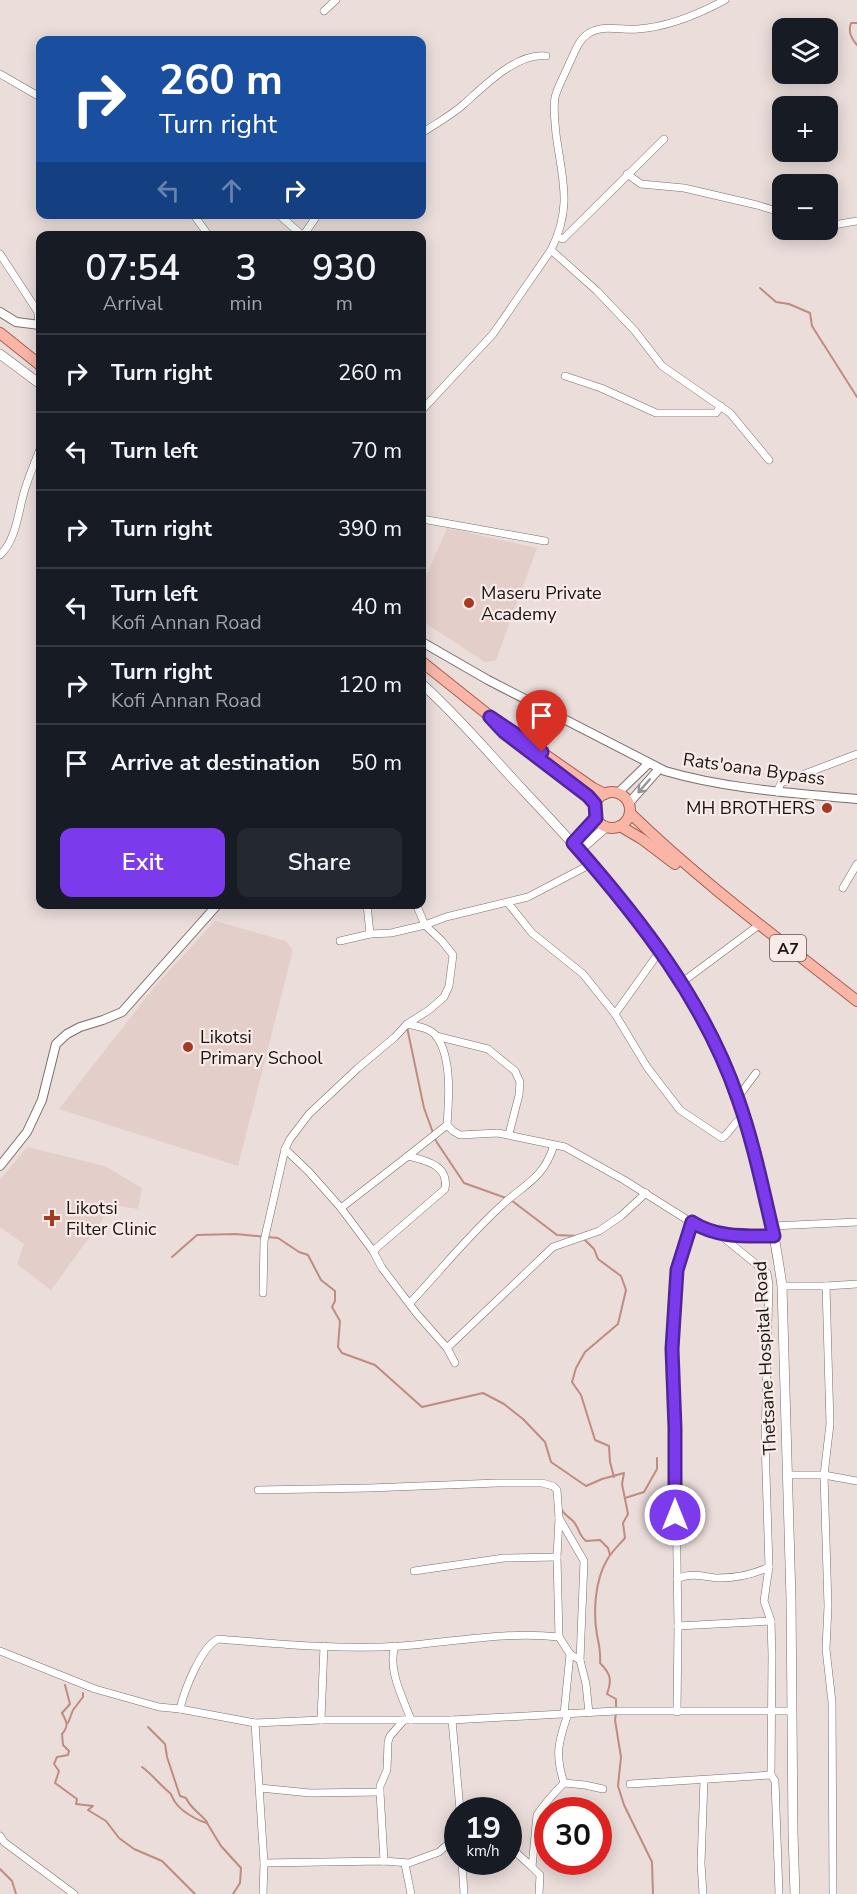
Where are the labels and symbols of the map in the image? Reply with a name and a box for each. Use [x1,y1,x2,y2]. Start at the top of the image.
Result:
place label: Maseru Private Academy [481,581,602,626]
marker: Maseru Private Academy [462,596,476,610]
pin [516,690,567,752]
street label: Rats'oana Bypass [681,747,827,791]
one-way arrow [637,778,651,793]
place label: MH BROTHERS [686,796,815,820]
marker: MH BROTHERS [820,801,834,815]
road number: A7 [770,935,806,961]
place label: Likotsi Primary School [200,1025,323,1070]
marker: Likotsi Primary School [181,1040,195,1054]
place label: Likotsi Filter Clinic [66,1196,156,1241]
marker: Likotsi Filter Clinic [43,1209,61,1227]
street label: Thetsane Hospital Road [748,1260,782,1456]
position arrow [643,1483,707,1547]
speed limit sign: 30 [534,1797,612,1875]

